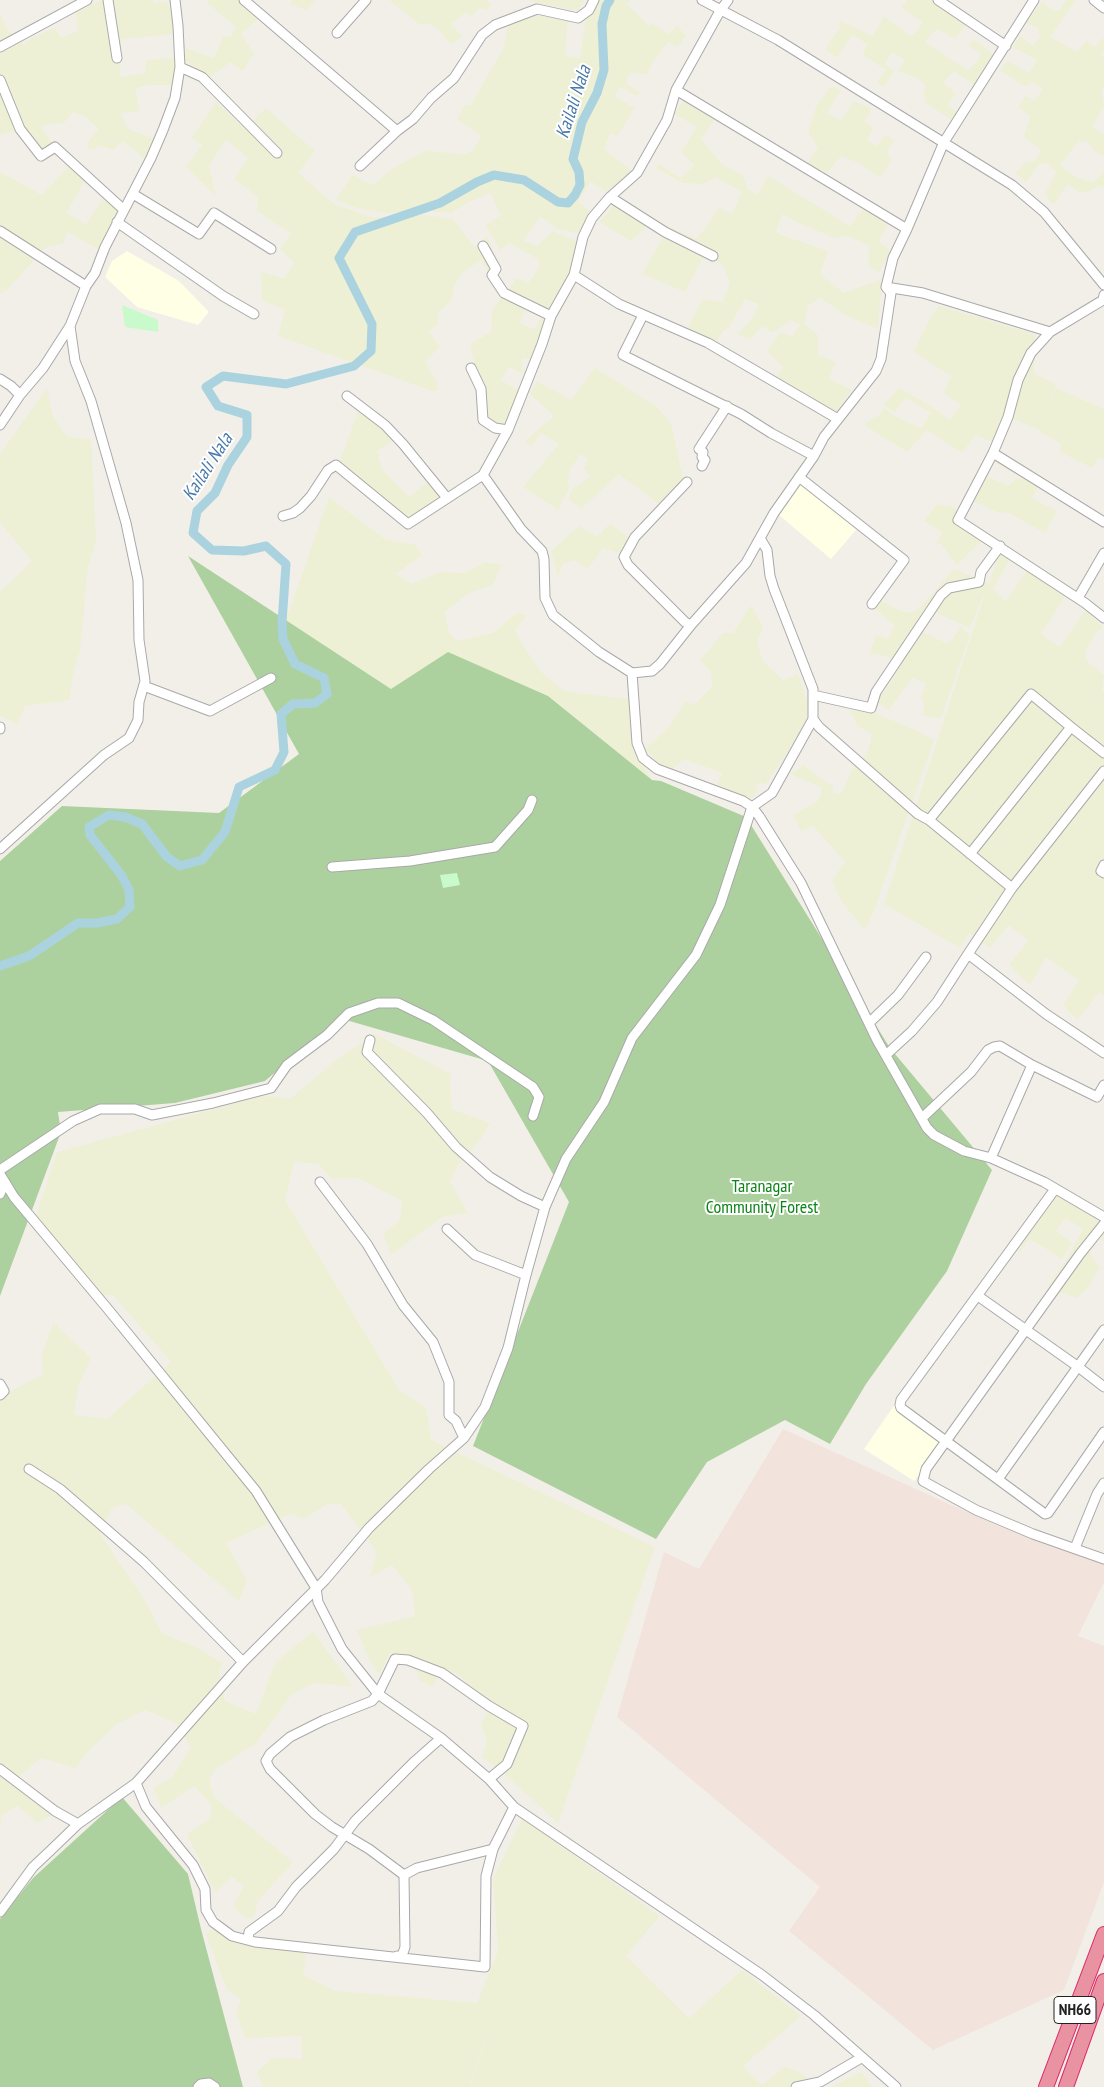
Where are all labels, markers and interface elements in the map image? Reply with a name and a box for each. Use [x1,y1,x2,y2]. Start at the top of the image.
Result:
water label: Kailali Nala [552,63,596,141]
water label: Kailali Nala [178,429,238,505]
park label: Taranagar Community Forest [706,1176,818,1218]
road number: NH66 [1054,1996,1096,2024]

